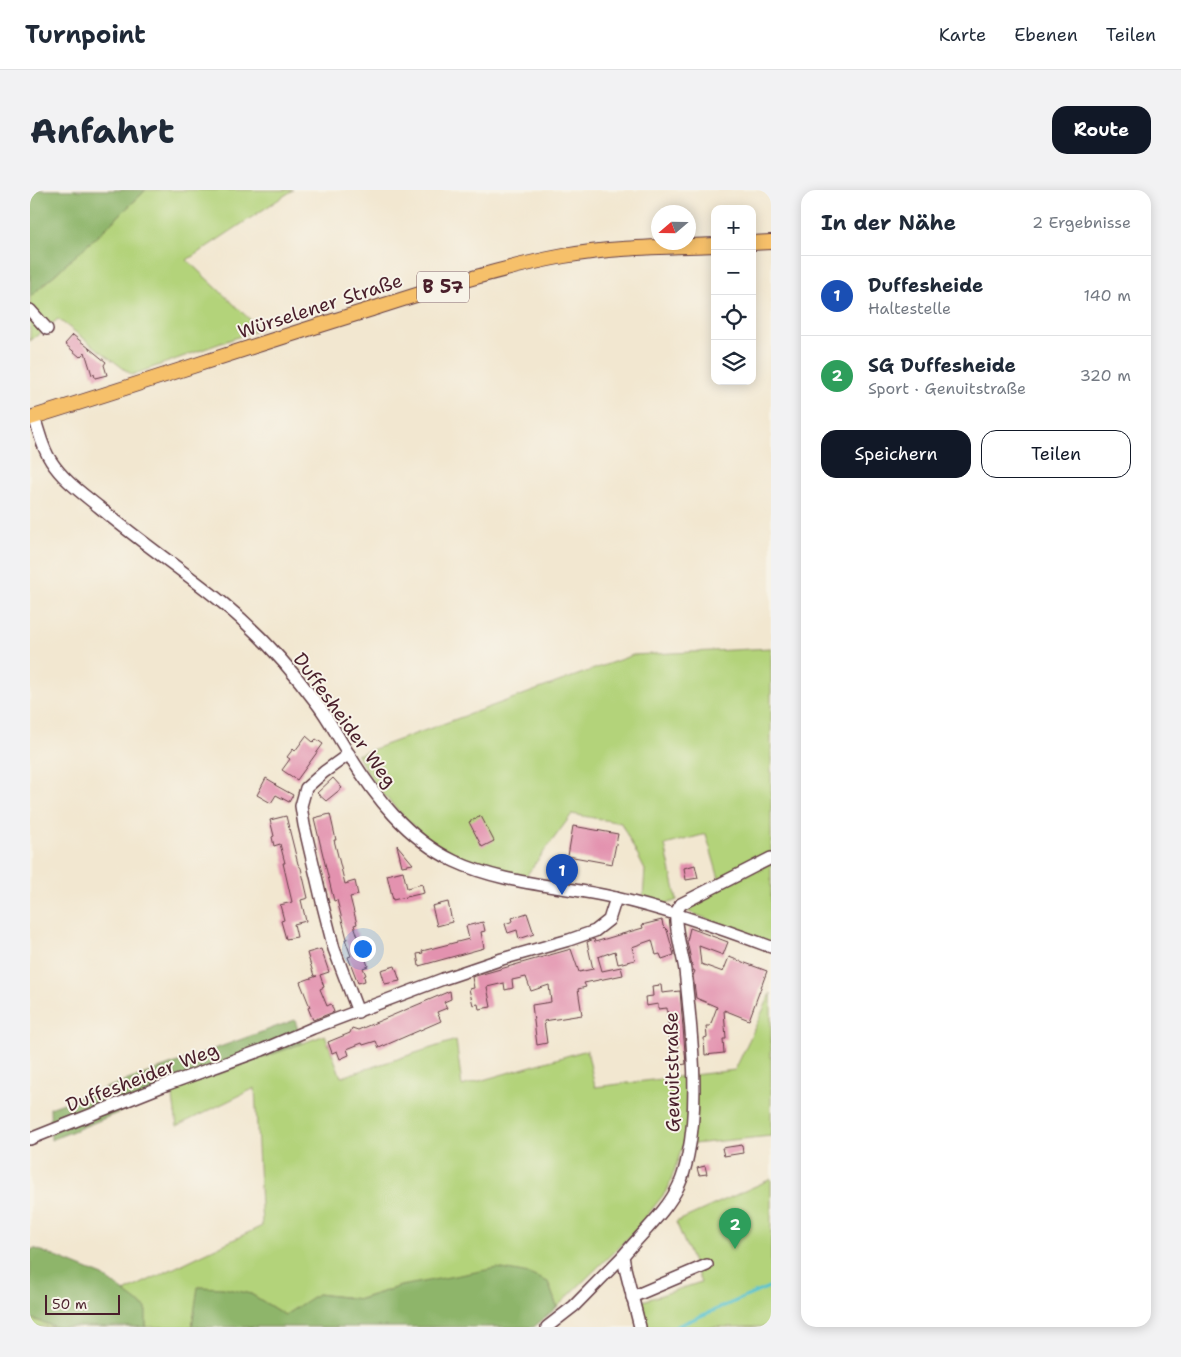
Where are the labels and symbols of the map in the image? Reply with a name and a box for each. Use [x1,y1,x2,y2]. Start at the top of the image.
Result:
north arrow [651,205,696,250]
street label: Würselener Straße [235,268,405,344]
road number: B 57 [417,271,469,302]
street label: Duffesheider Weg [288,647,402,793]
pin: 1 [546,854,578,895]
your location [350,936,376,962]
street label: Genuitstraße [658,1012,686,1132]
street label: Duffesheider Weg [62,1036,222,1118]
pin: 2 [719,1208,751,1249]
scale bar [45,1292,120,1315]

